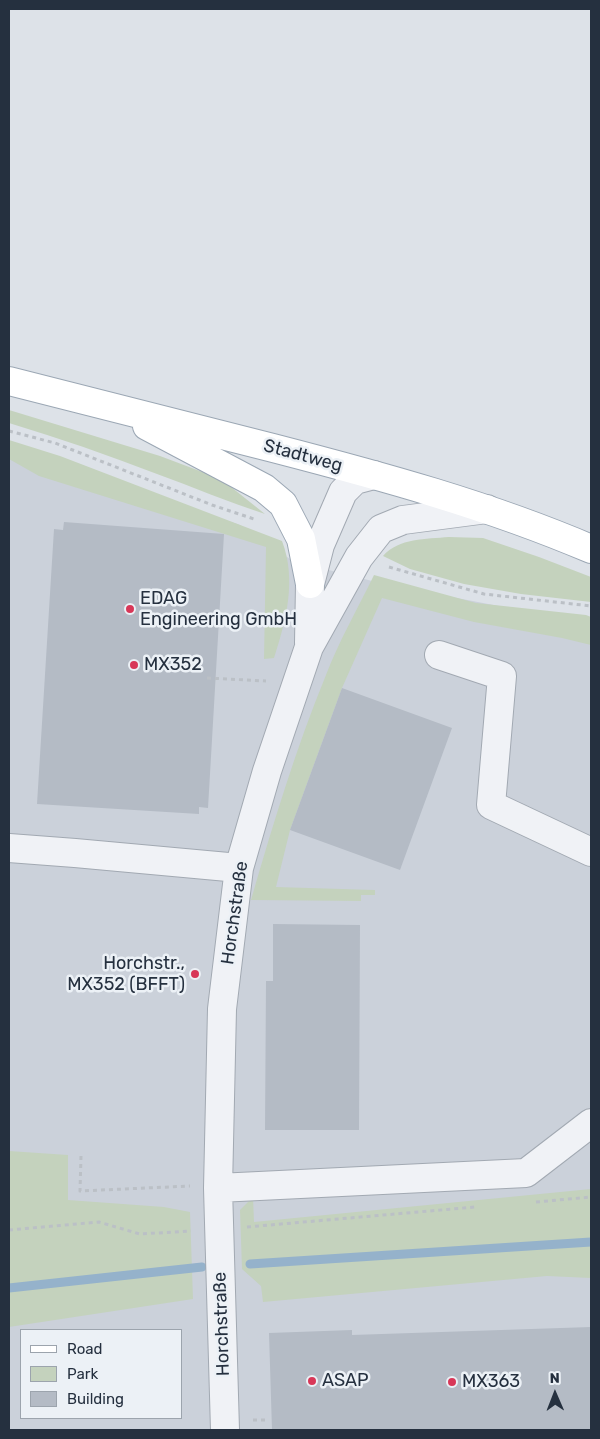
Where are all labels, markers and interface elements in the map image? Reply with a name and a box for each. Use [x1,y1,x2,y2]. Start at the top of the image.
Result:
street label: Stadtweg [261,435,345,477]
place label: EDAG Engineering GmbH [140,588,297,630]
marker: EDAG Engineering GmbH [124,603,136,615]
place label: MX352 [144,654,202,676]
marker: MX352 [128,659,140,671]
street label: Horchstraße [217,860,253,966]
place label: Horchstr., MX352 (BFFT) [67,953,185,996]
marker: Horchstr., MX352 (BFFT) [189,968,201,980]
street label: Horchstraße [209,1272,235,1376]
legend [20,1329,182,1419]
text: Road [67,1340,103,1358]
text: Park [67,1365,98,1383]
north arrow [530,1369,580,1419]
place label: ASAP [322,1370,369,1392]
text: N [550,1370,560,1387]
place label: MX363 [462,1371,520,1393]
marker: ASAP [306,1375,318,1387]
marker: MX363 [446,1376,458,1388]
text: Building [67,1390,124,1408]

